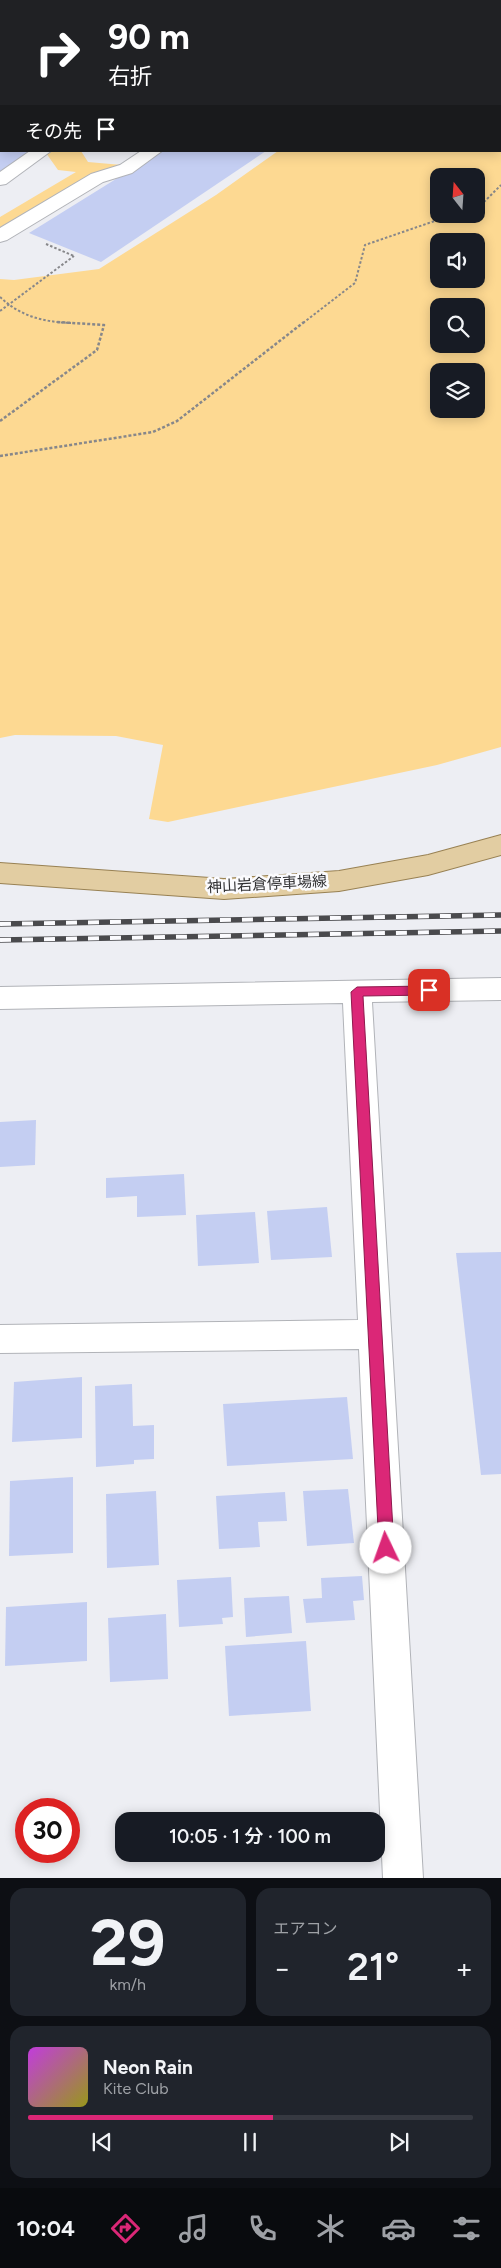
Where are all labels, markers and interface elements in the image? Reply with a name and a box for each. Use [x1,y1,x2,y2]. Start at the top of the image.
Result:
text: 90 m [108,16,190,58]
icon: right [25,20,90,85]
text: 右折 [108,63,152,90]
icon: arrive [92,115,120,143]
text: その先 [25,120,82,143]
north arrow [430,168,485,222]
map controls [430,168,485,418]
button: sound [430,233,485,288]
button: search [430,298,485,353]
button: layers [430,363,485,418]
street label: 神山岩倉停車場線 [207,872,327,896]
pin [408,969,450,1011]
icon: arrive [415,976,443,1004]
position arrow [359,1521,411,1573]
speed limit sign: 30 [15,1798,80,1863]
text: 10:05 · 1 分 · 100 m [169,1825,331,1848]
text: 29 [90,1903,165,1981]
text: エアコン [274,1919,338,1938]
text: 21° [347,1944,399,1990]
text: − [274,1951,291,1985]
text: + [456,1951,473,1985]
text: km/h [109,1975,146,1994]
text: Neon Rain [103,2056,193,2079]
text: Kite Club [103,2079,169,2098]
icon: previous [88,2128,116,2156]
icon: pause [236,2128,264,2156]
icon: next [385,2128,413,2156]
icon: directions [108,2211,143,2246]
icon: music [176,2211,211,2246]
icon: phone [245,2211,280,2246]
icon: climate [313,2211,348,2246]
icon: car [381,2211,416,2246]
icon: filters [449,2211,484,2246]
text: 10:04 [17,2215,75,2242]

